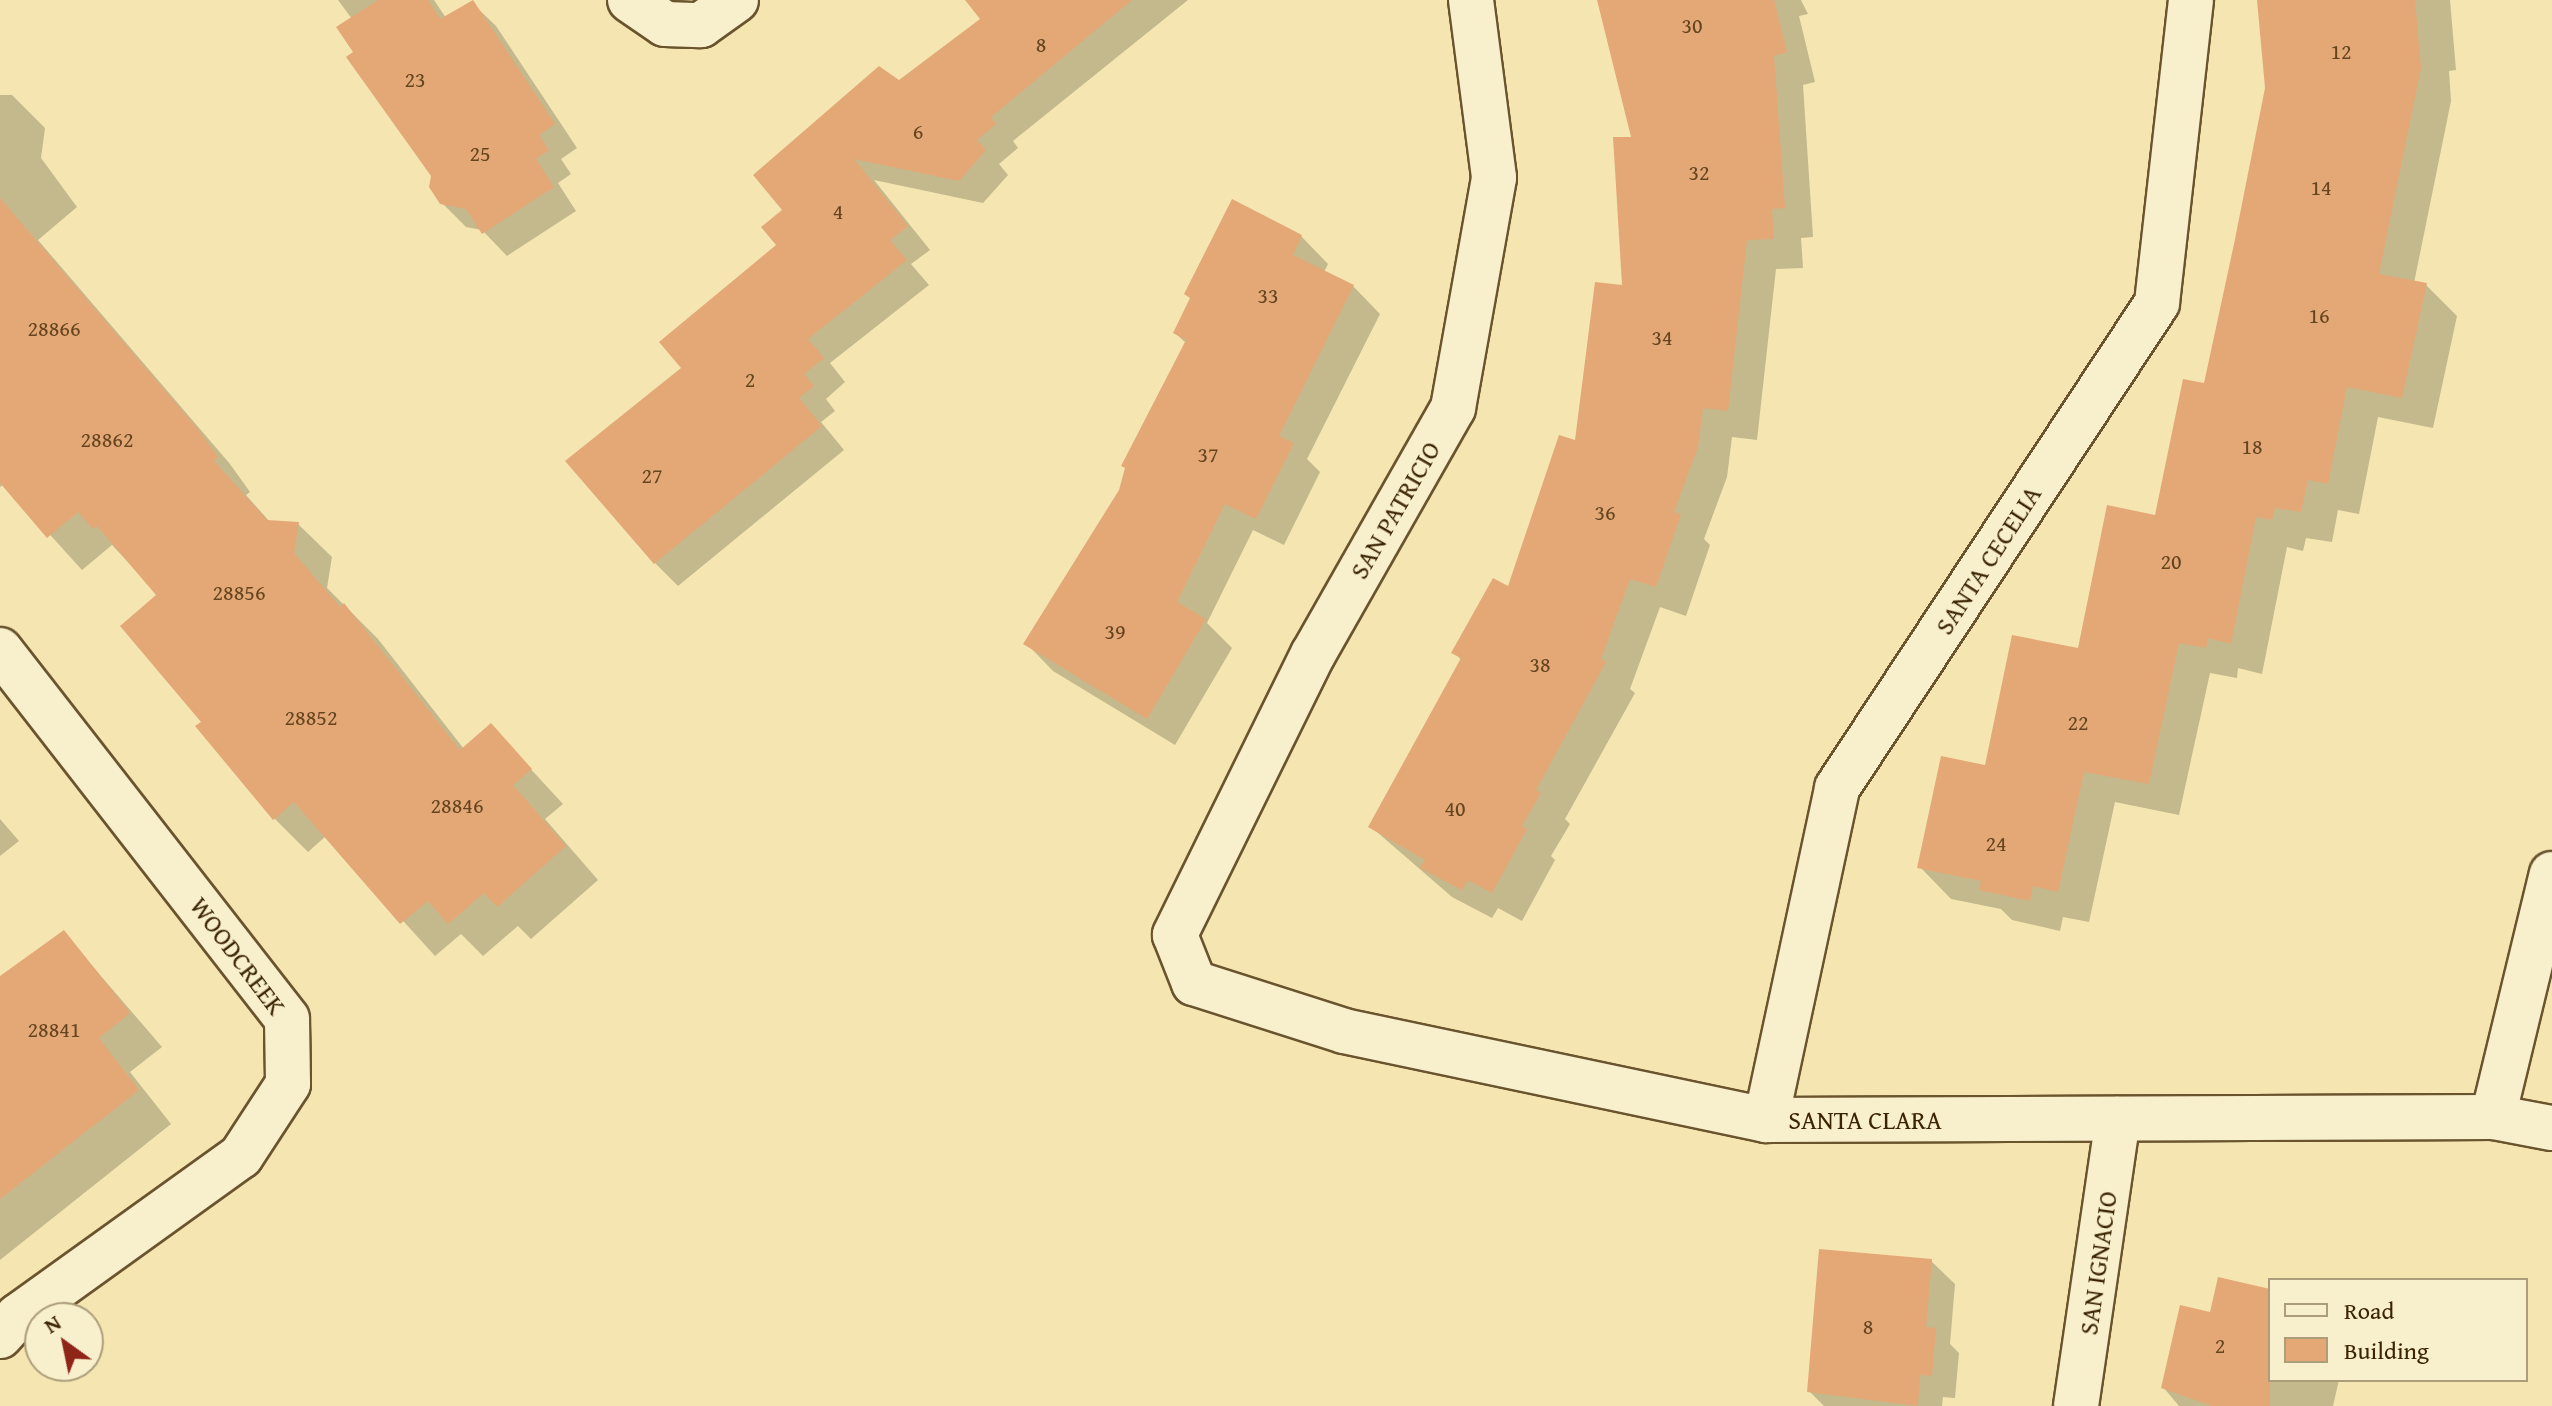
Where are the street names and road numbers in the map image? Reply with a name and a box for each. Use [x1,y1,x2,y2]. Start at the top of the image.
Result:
street label: SAN PATRICIO [1343,436,1447,584]
street label: SANTA CECELIA [1928,480,2048,640]
street label: WOODCREEK [183,891,293,1021]
street label: SANTA CLARA [1788,1104,1942,1136]
street label: SAN IGNACIO [2072,1189,2124,1337]

